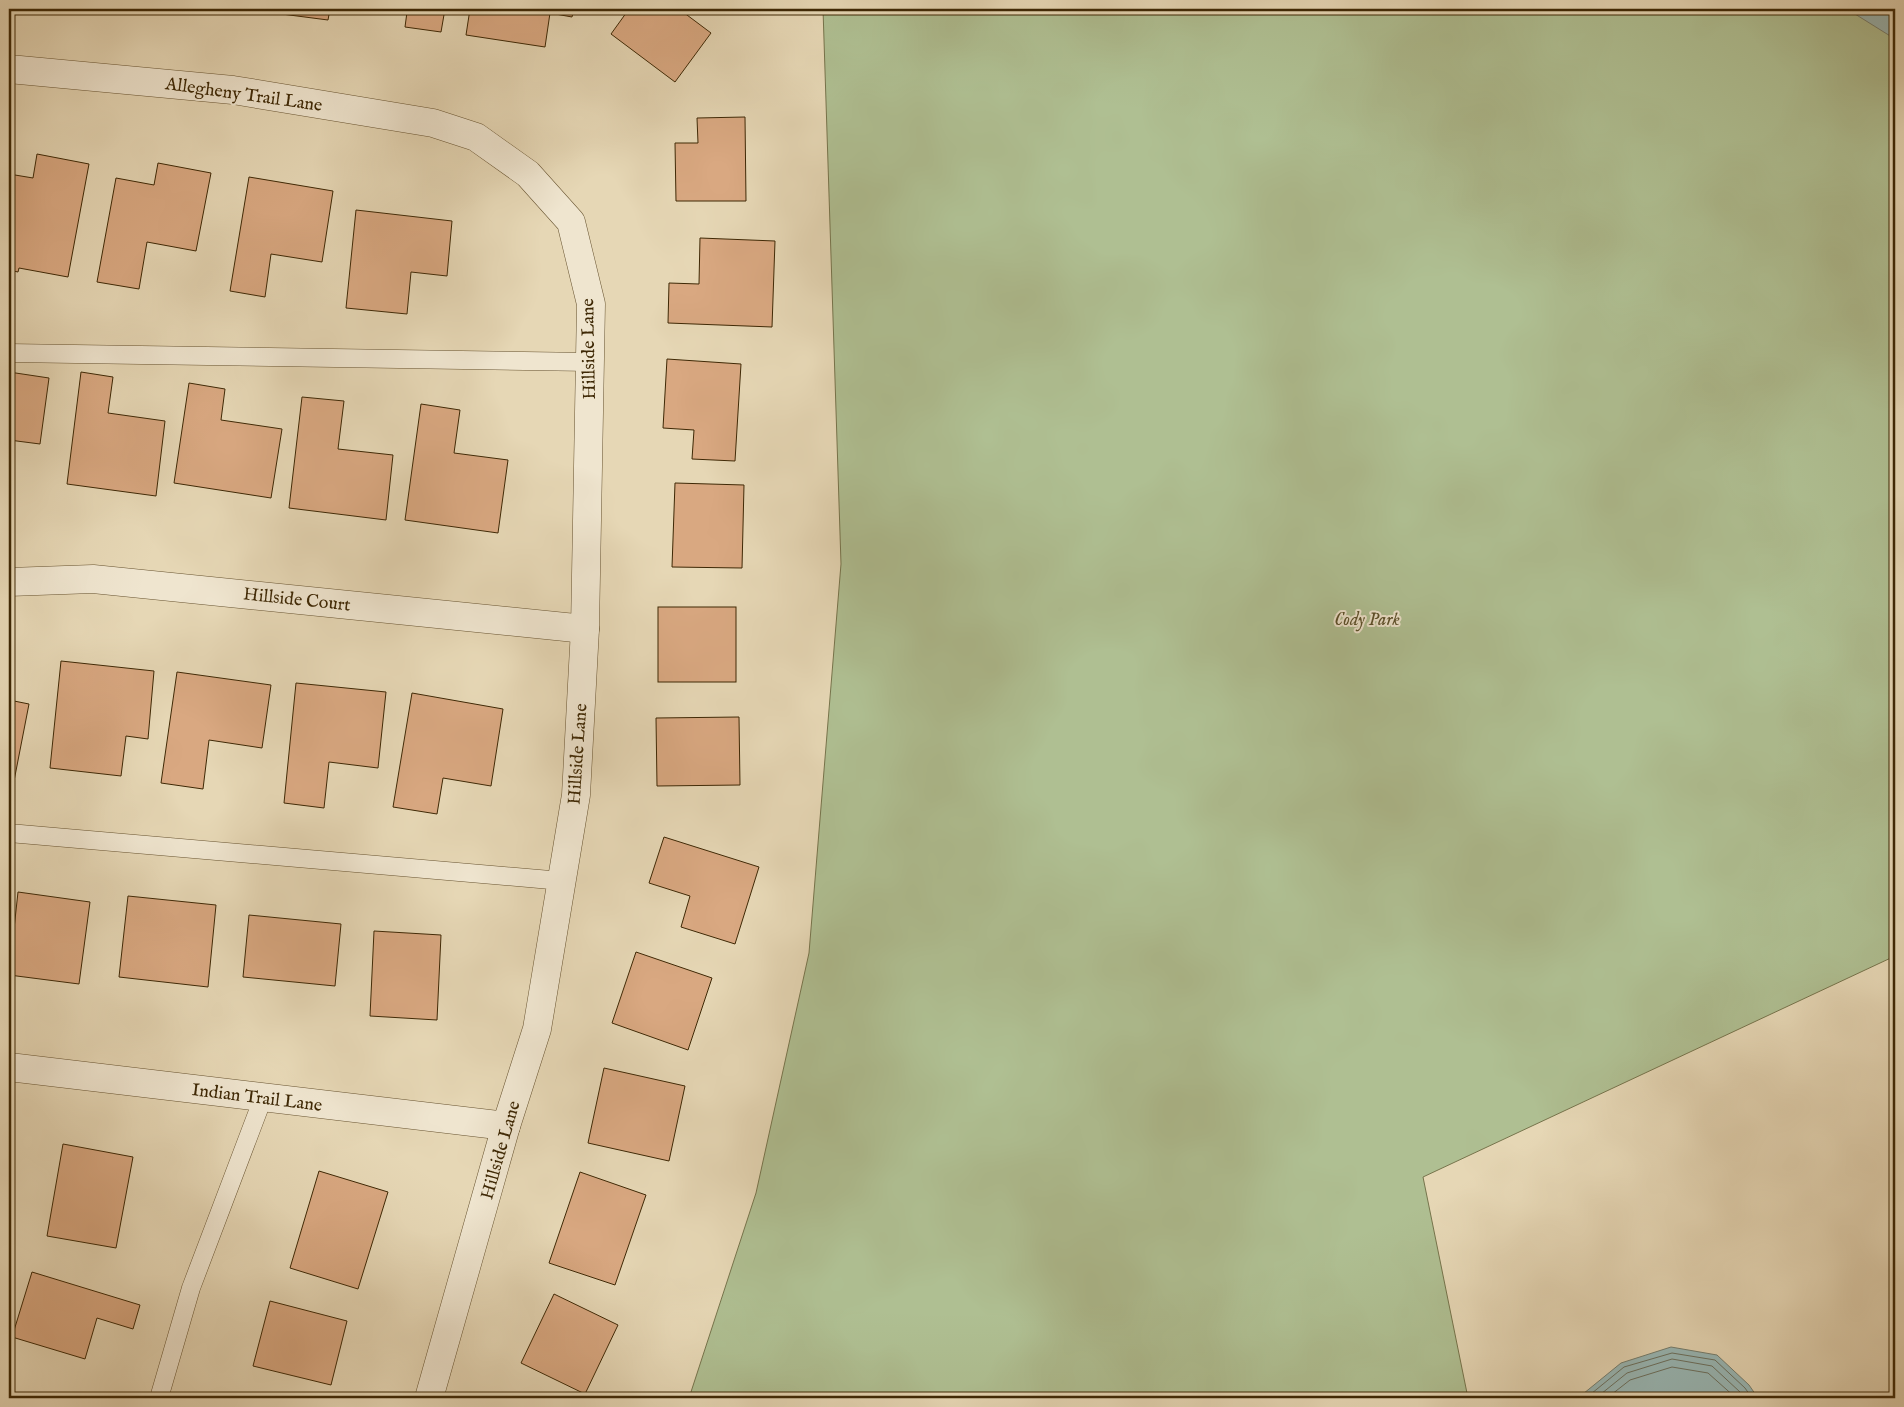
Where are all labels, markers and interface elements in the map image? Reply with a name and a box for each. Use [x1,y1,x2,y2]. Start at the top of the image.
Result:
street label: Allegheny Trail Lane [163,73,324,118]
street label: Hillside Lane [577,298,602,400]
street label: Hillside Court [242,583,352,618]
park label: Cody Park [1334,609,1400,632]
street label: Hillside Lane [563,703,594,805]
street label: Indian Trail Lane [190,1079,323,1118]
street label: Hillside Lane [476,1098,526,1202]

